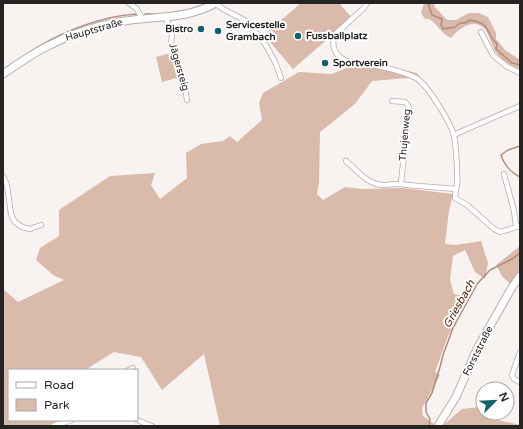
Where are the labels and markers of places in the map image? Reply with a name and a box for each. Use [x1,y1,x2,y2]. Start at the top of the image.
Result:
place label: Servicestelle Grambach [226,19,286,43]
place label: Bistro [165,23,193,35]
marker: Bistro [196,24,206,34]
marker: Servicestelle Grambach [213,26,223,36]
place label: Fussballplatz [306,30,367,42]
marker: Fussballplatz [293,31,303,41]
place label: Sportverein [333,57,388,69]
marker: Sportverein [320,58,330,68]

